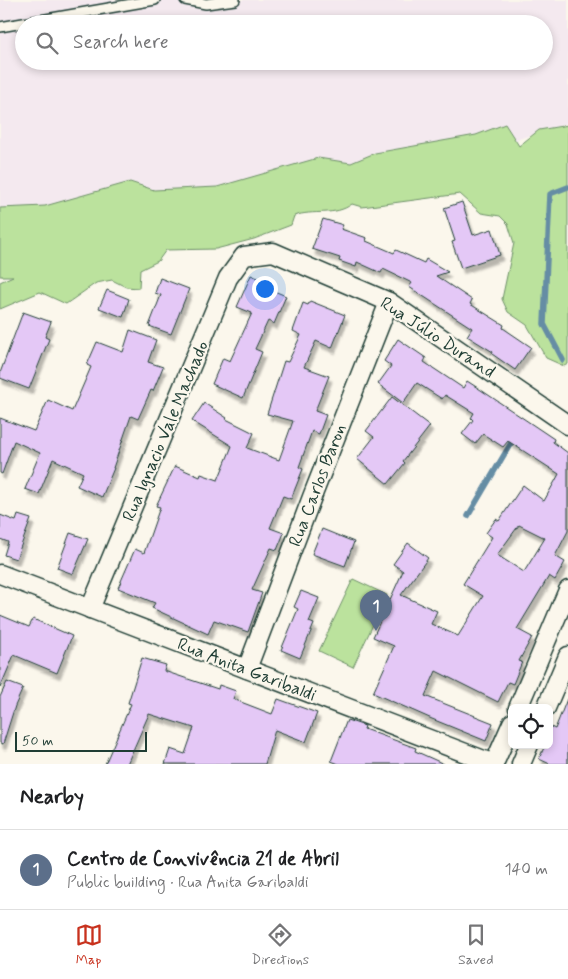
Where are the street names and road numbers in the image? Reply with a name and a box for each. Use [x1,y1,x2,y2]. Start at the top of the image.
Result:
street label: Rua Júlio Durand [375,292,500,384]
street label: Rua Ignacio Vale Machado [117,337,215,525]
street label: Rua Carlos Baron [283,420,352,550]
street label: Rua Anita Garibaldi [174,632,320,707]

